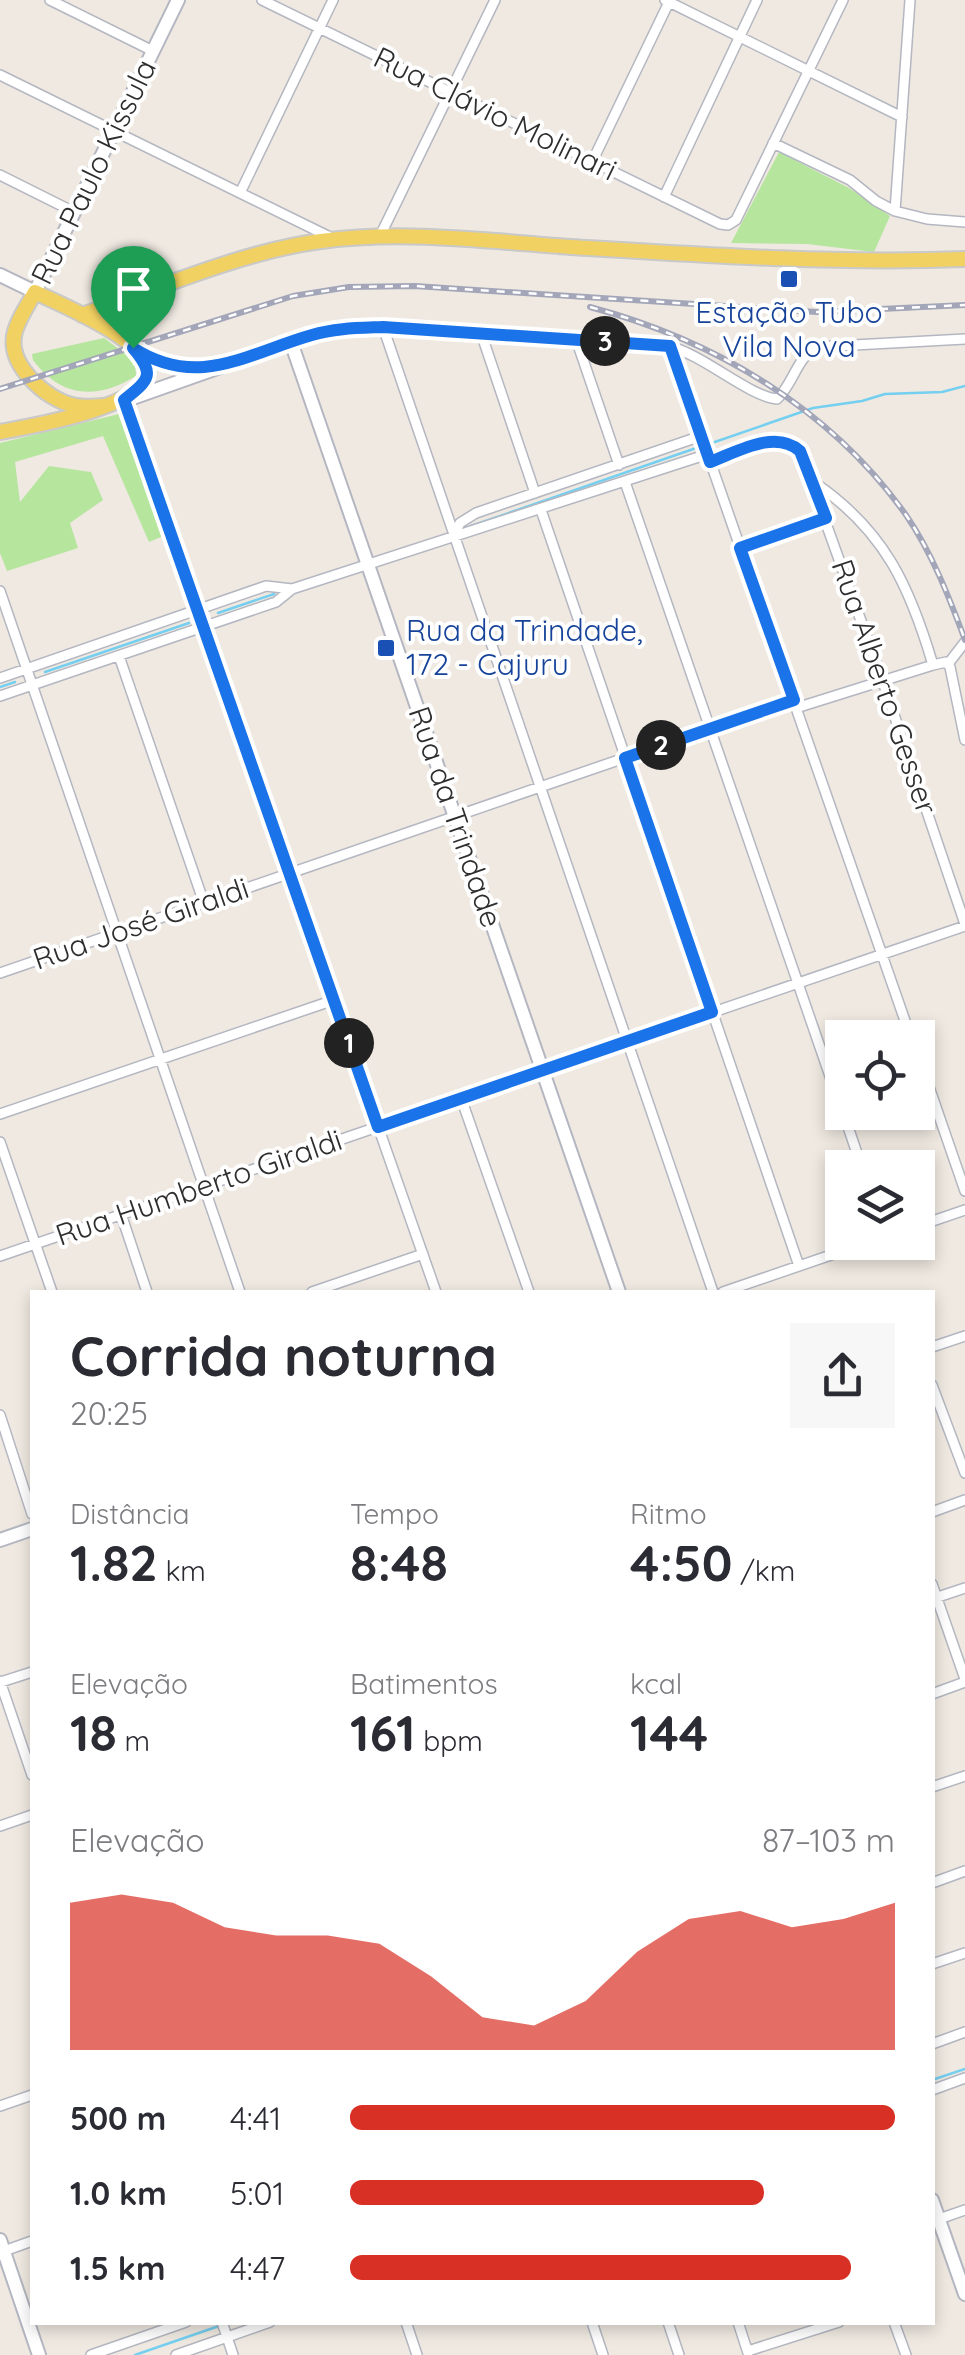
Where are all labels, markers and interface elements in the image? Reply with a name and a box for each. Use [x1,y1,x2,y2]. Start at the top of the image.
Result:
street label: Rua Clávio Molinari [368,38,623,188]
street label: Rua Paulo Kissula [22,53,164,290]
pin [91,246,176,349]
icon: arrive [106,261,161,316]
marker: Estação Tubo Vila Nova [778,268,800,290]
place label: Estação Tubo Vila Nova [695,293,883,365]
pin: 3 [580,316,630,366]
text: 3 [597,323,613,358]
street label: Rua Alberto Gesser [824,554,947,820]
place label: Rua da Trindade, 172 - Cajuru [406,611,643,683]
marker: Rua da Trindade, 172 - Cajuru [375,637,397,659]
street label: Rua da Trindade [400,701,512,932]
pin: 2 [636,720,686,770]
text: 2 [653,727,669,762]
street label: Rua José Giraldi [28,868,254,978]
pin: 1 [324,1018,374,1068]
map controls [825,1020,935,1260]
button: locate [825,1020,935,1130]
text: 1 [344,1025,354,1060]
street label: Rua Humberto Giraldi [51,1120,347,1254]
button: layers [825,1150,935,1260]
text: Corrida noturna [70,1321,497,1390]
button: share [790,1323,895,1428]
text: 20:25 [70,1393,148,1433]
text: Distância [70,1496,189,1531]
text: Tempo [350,1496,439,1531]
text: Ritmo [630,1496,707,1531]
text: 1.82 [70,1531,158,1594]
text: 8:48 [350,1531,448,1594]
text: 4:50 [630,1531,733,1594]
text: km [158,1553,206,1588]
text: /km [733,1553,795,1588]
text: Elevação [70,1666,188,1701]
text: Batimentos [350,1666,498,1701]
text: kcal [630,1666,682,1701]
text: 18 [70,1701,117,1764]
text: 161 [350,1701,416,1764]
text: 144 [630,1701,708,1764]
text: m [117,1723,150,1758]
text: bpm [416,1723,483,1758]
text: Elevação [70,1820,205,1860]
text: 87–103 m [762,1820,895,1860]
text: 500 m [70,2098,166,2138]
text: 4:41 [230,2098,281,2138]
text: 1.0 km [70,2173,167,2213]
text: 5:01 [230,2173,284,2213]
text: 1.5 km [70,2248,166,2288]
text: 4:47 [230,2248,285,2288]

